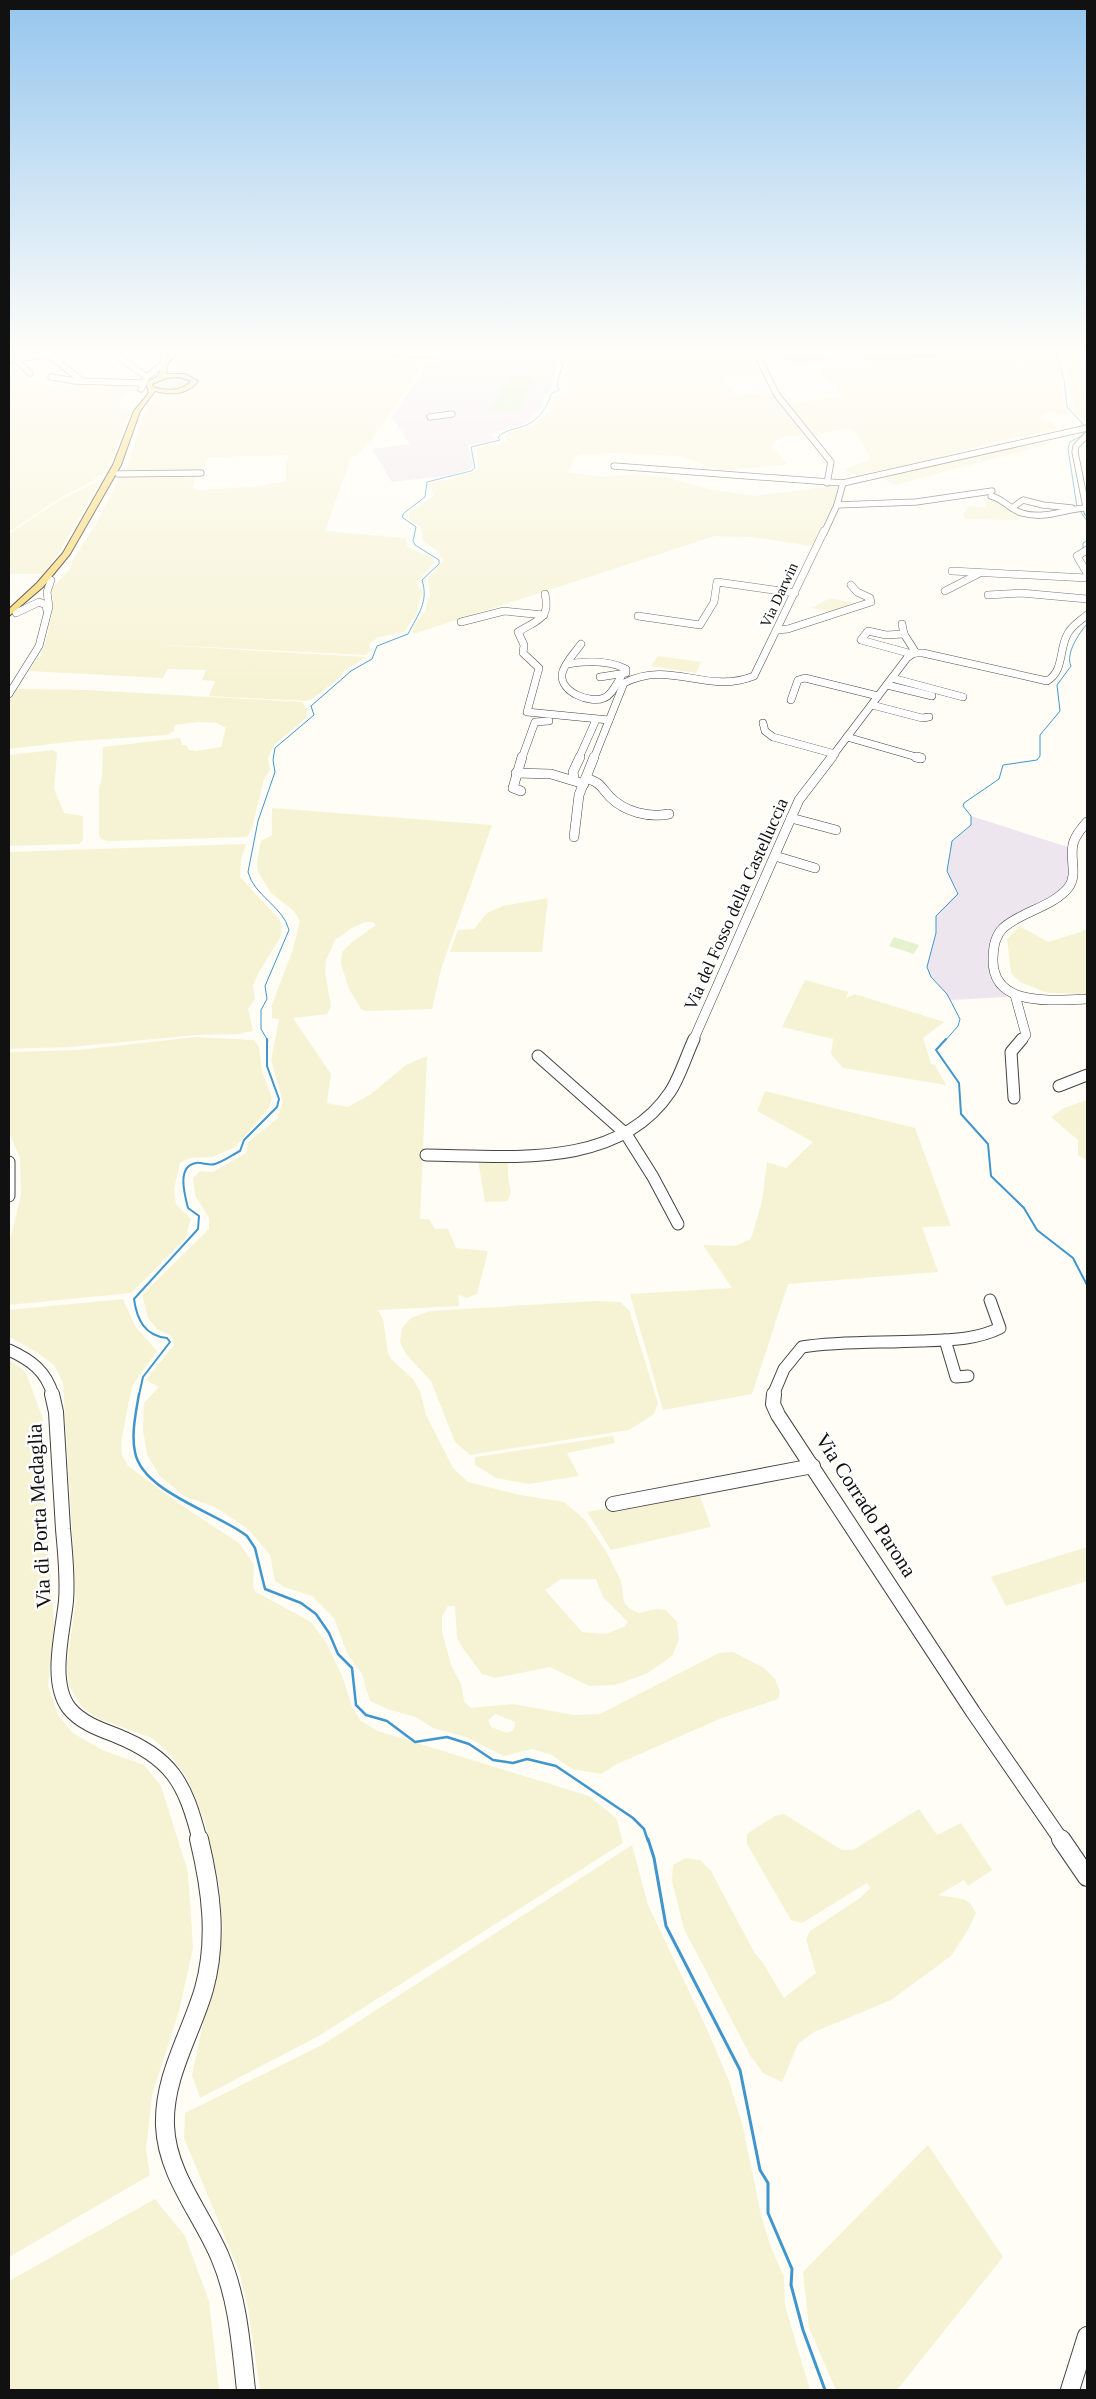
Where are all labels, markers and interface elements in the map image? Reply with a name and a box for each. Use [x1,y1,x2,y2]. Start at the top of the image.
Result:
street label: Via Darwin [757,560,801,630]
street label: Via del Fosso della Castelluccia [680,795,792,1013]
street label: Via di Porta Medaglia [22,1422,56,1609]
street label: Via Corrado Parona [811,1429,922,1582]

